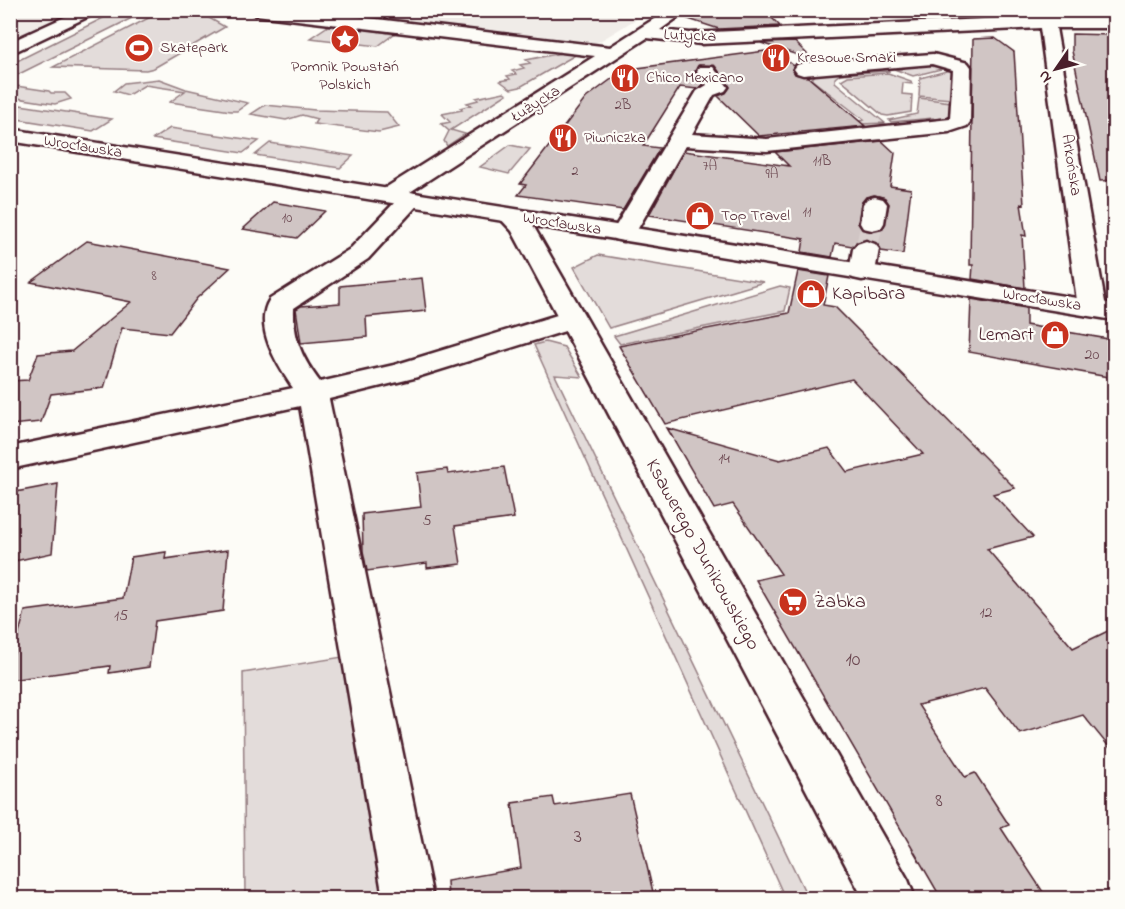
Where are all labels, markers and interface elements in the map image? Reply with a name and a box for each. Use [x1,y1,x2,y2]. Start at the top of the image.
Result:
place icon: Pomnik Powstań Polskich [329,23,361,55]
street label: Lutycka [663,23,717,49]
sports icon: Skatepark [123,32,155,64]
place label: Skatepark [160,36,229,60]
north arrow [1026,39,1086,99]
restaurant icon: Kresowe Smaki [760,42,792,74]
place label: Kresowe Smaki [797,46,896,70]
place label: Pomnik Powstań Polskich [291,55,399,97]
restaurant icon: Chico Mexicano [609,62,641,94]
text: N [1032,65,1058,88]
place label: Chico Mexicano [646,66,744,90]
street label: Łużycka [506,79,565,129]
house number: 2B [615,95,631,116]
restaurant icon: Piwniczka [547,122,579,154]
place label: Piwniczka [584,126,646,150]
street label: Wrocławska [42,129,124,165]
street label: Arkońska [1054,133,1088,197]
house number: 11B [813,151,831,172]
house number: 7A [703,156,717,177]
house number: 2 [572,161,579,182]
house number: 9A [766,164,778,185]
shop icon: Top Travel [684,200,716,232]
house number: 11 [803,202,812,223]
place label: Top Travel [721,204,790,228]
street label: Wrocławska [521,206,603,242]
house number: 10 [282,208,292,229]
house number: 8 [151,266,157,287]
shop icon: Kapibara [795,278,827,310]
place label: Kapibara [832,280,905,309]
street label: Wrocławska [1001,282,1083,318]
shop icon: Lemart [1039,319,1071,351]
place label: Lemart [978,321,1034,350]
house number: 20 [1085,343,1100,367]
house number: 14 [718,447,730,471]
street label: Ksawerego Dunikowskiego [636,454,767,657]
house number: 5 [422,509,432,533]
supermarket icon: Żabka [777,586,809,618]
place label: Żabka [814,588,866,617]
house number: 12 [979,601,993,625]
house number: 15 [114,604,128,628]
house number: 10 [846,646,861,675]
house number: 8 [935,787,943,816]
house number: 3 [574,823,582,852]

